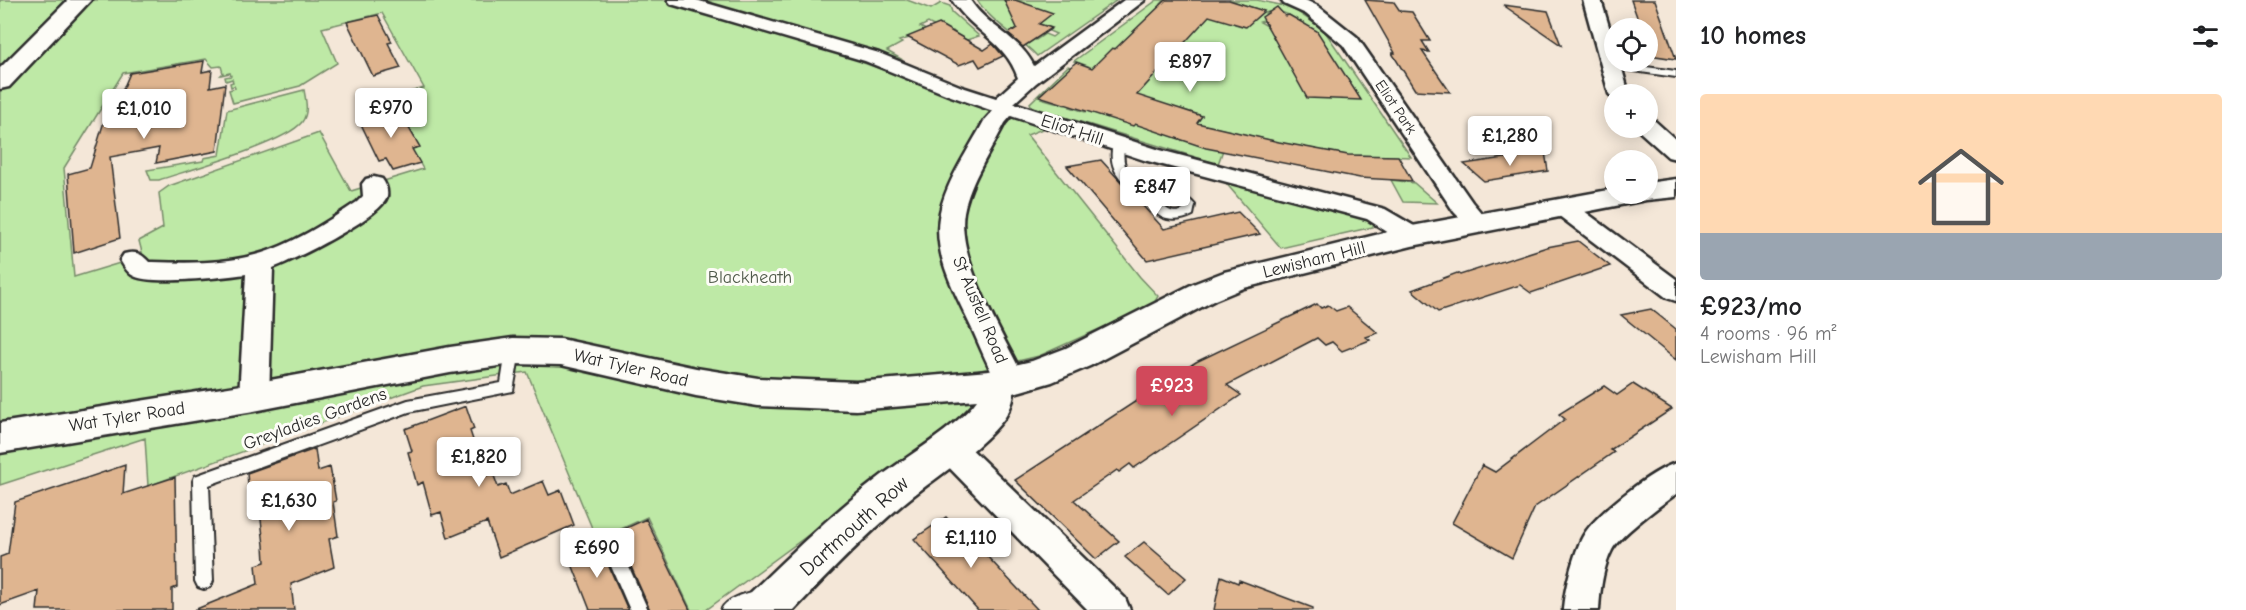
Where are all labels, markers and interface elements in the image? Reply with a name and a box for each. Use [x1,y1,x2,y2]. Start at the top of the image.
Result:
map controls [1604,18,1658,204]
button: locate [1604,18,1658,72]
icon: filters [2189,20,2222,53]
text: 10 homes [1700,21,1806,51]
pin: £897 [1154,42,1226,93]
text: £897 [1169,50,1211,73]
street label: Eliot Park [1371,76,1421,138]
button: + [1604,84,1658,138]
pin: £970 [355,88,427,139]
pin: £1,010 [95,89,193,140]
text: £970 [369,96,413,119]
text: £1,010 [116,97,172,120]
street label: Eliot Hill [1038,110,1106,150]
pin: £1,280 [1461,116,1559,167]
text: £1,280 [1482,124,1538,147]
icon: home [1907,133,2015,241]
button: − [1604,150,1658,204]
pin: £847 [1119,167,1191,218]
text: £847 [1134,175,1176,198]
street label: Lewisham Hill [1261,237,1367,283]
street label: St Austell Road [948,253,1012,367]
park label: Blackheath [708,267,792,288]
text: £923/mo [1700,292,1802,322]
text: 4 rooms · 96 m² [1700,322,1837,345]
street label: Wat Tyler Road [572,345,690,391]
text: Lewisham Hill [1700,345,1817,368]
pin: £923 [1136,366,1208,417]
text: £923 [1150,374,1194,397]
street label: Greyladies Gardens [240,383,390,455]
street label: Wat Tyler Road [67,397,187,437]
pin: £1,820 [430,437,528,488]
text: £1,820 [451,445,507,468]
street label: Dartmouth Row [795,471,913,581]
pin: £1,630 [240,481,338,532]
text: £1,630 [261,489,317,512]
pin: £1,110 [922,518,1020,569]
text: £1,110 [945,526,997,549]
pin: £690 [561,528,633,579]
text: £690 [574,536,620,559]

